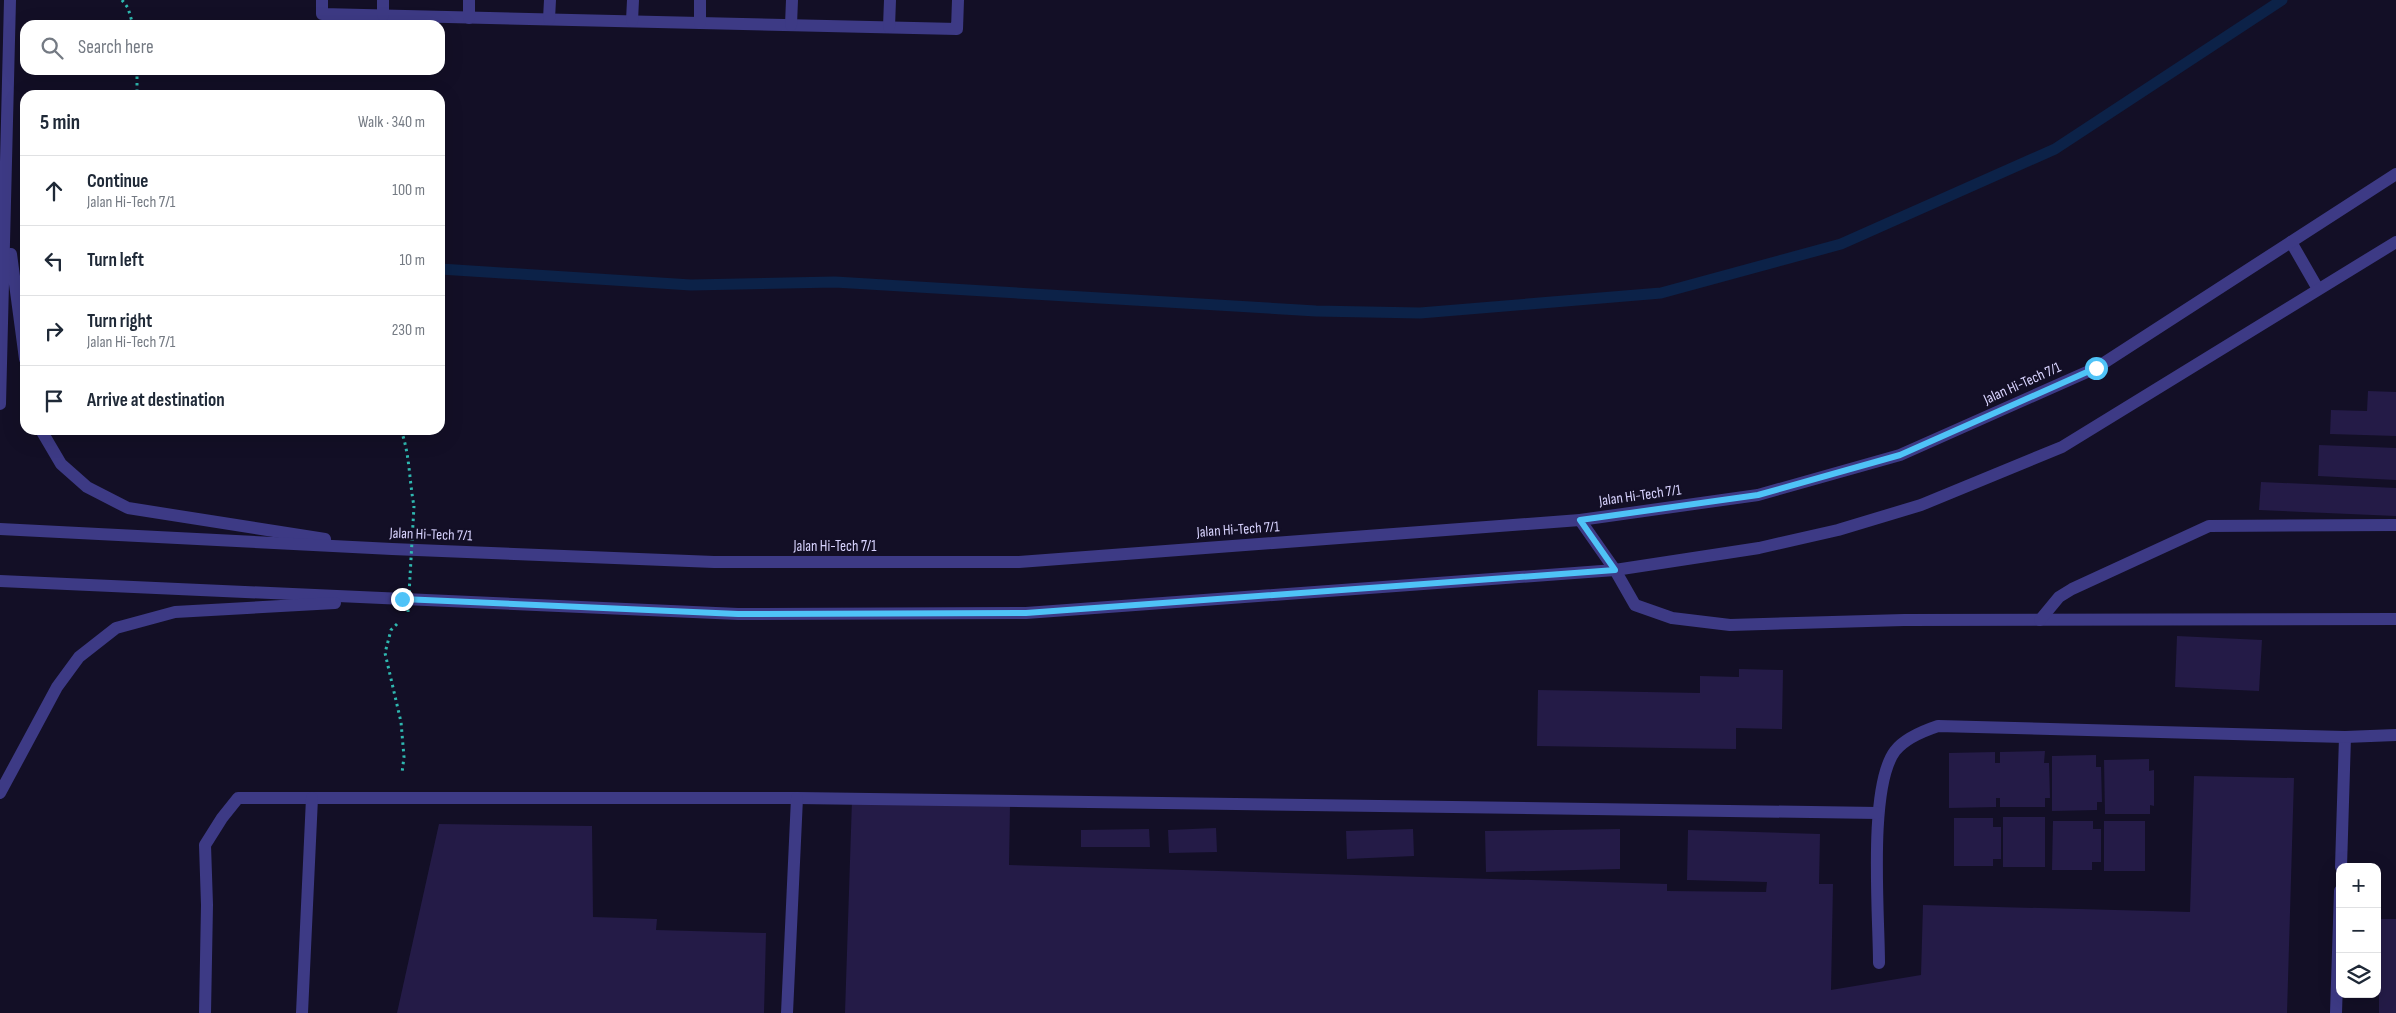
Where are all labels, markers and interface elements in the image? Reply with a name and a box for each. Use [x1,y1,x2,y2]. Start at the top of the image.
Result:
search box [20,20,445,75]
icon: search [38,34,66,62]
text: Search here [78,36,154,59]
text: 5 min [40,110,80,135]
text: Walk · 340 m [358,113,425,132]
text: Continue [87,170,148,193]
icon: ahead [40,177,68,205]
text: 100 m [392,181,425,200]
text: Jalan Hi-Tech 7/1 [87,193,175,212]
icon: left [40,247,68,275]
text: Turn left [87,249,144,272]
text: 10 m [399,251,425,270]
text: Turn right [87,310,152,333]
icon: right [40,317,68,345]
text: 230 m [392,321,425,340]
text: Jalan Hi-Tech 7/1 [87,333,175,352]
route start [2085,357,2108,380]
street label: Jalan Hi-Tech 7/1 [1980,358,2065,409]
icon: arrive [40,387,68,415]
text: Arrive at destination [87,389,225,412]
street label: Jalan Hi-Tech 7/1 [1597,480,1683,511]
street label: Jalan Hi-Tech 7/1 [1195,517,1281,542]
street label: Jalan Hi-Tech 7/1 [388,524,473,545]
street label: Jalan Hi-Tech 7/1 [793,537,877,556]
route end [391,588,414,611]
map controls [2336,863,2381,998]
button: + [2336,863,2381,908]
button: − [2336,908,2381,953]
button: layers [2336,953,2381,998]

